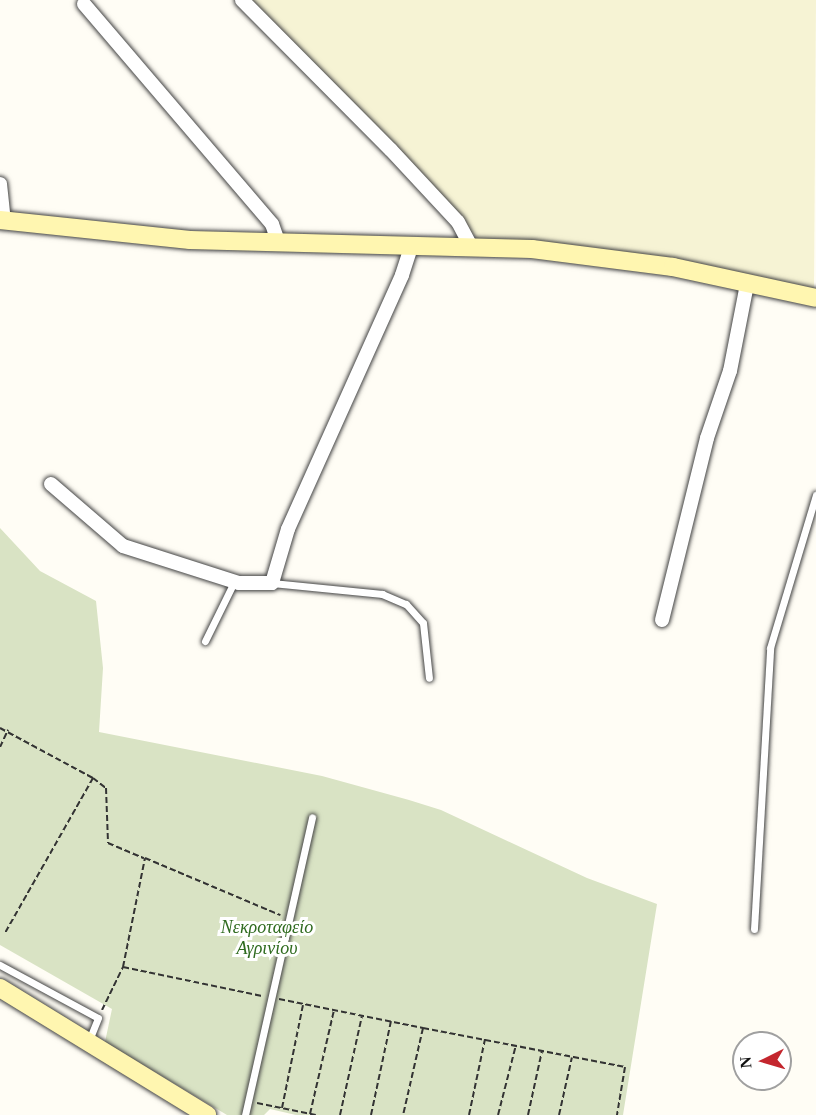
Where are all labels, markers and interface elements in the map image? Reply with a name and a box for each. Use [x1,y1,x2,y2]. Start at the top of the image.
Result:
park label: Νεκροταφείο Αγρινίου [221,917,313,960]
north arrow [732,1031,792,1091]
text: N [737,1056,755,1069]

